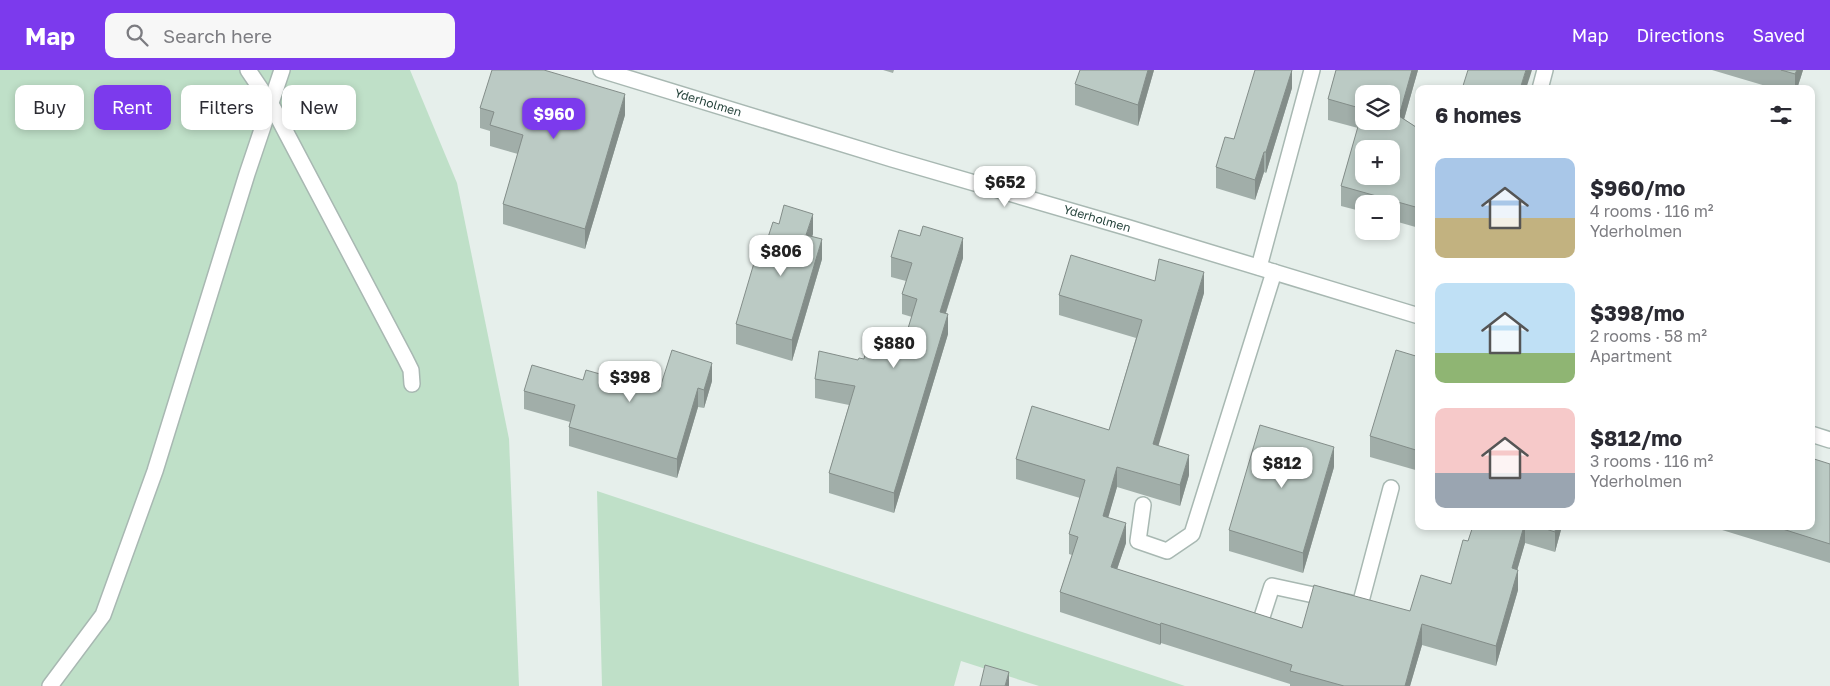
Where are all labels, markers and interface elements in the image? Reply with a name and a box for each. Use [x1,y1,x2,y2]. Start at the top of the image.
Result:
search box [105,13,455,58]
text: Map [25,21,75,50]
icon: search [123,21,151,49]
text: Search here [163,24,272,47]
text: Map [1572,24,1608,46]
text: Directions [1636,24,1724,46]
text: Saved [1752,24,1805,46]
chip: Buy [15,85,84,130]
chip: Rent [94,85,171,130]
chip: Filters [181,85,272,130]
chip: New [282,85,356,130]
street label: Yderholmen [673,85,744,120]
map controls [1355,85,1400,240]
button: layers [1355,85,1400,130]
pin: $960 [524,98,584,140]
icon: filters [1767,101,1795,129]
text: 6 homes [1435,102,1521,128]
text: $960 [533,104,575,124]
button: + [1355,140,1400,185]
pin: $652 [975,166,1035,208]
text: $652 [985,172,1025,192]
text: $960/mo [1590,175,1685,201]
icon: home [1475,178,1535,238]
button: − [1355,195,1400,240]
street label: Yderholmen [1062,201,1133,235]
text: 4 rooms · 116 m² [1590,201,1714,221]
text: Yderholmen [1590,221,1682,241]
pin: $806 [751,234,811,277]
text: $806 [760,241,802,261]
text: $398/mo [1590,300,1685,326]
icon: home [1475,303,1535,363]
pin: $880 [864,326,924,369]
text: 2 rooms · 58 m² [1590,326,1707,346]
text: $880 [873,333,915,353]
text: Apartment [1590,346,1672,366]
pin: $398 [600,360,660,403]
text: $398 [610,367,650,387]
text: $812/mo [1590,425,1682,451]
icon: home [1475,428,1535,488]
pin: $812 [1252,446,1312,489]
text: 3 rooms · 116 m² [1590,451,1713,471]
text: $812 [1263,453,1301,473]
text: Yderholmen [1590,471,1682,491]

